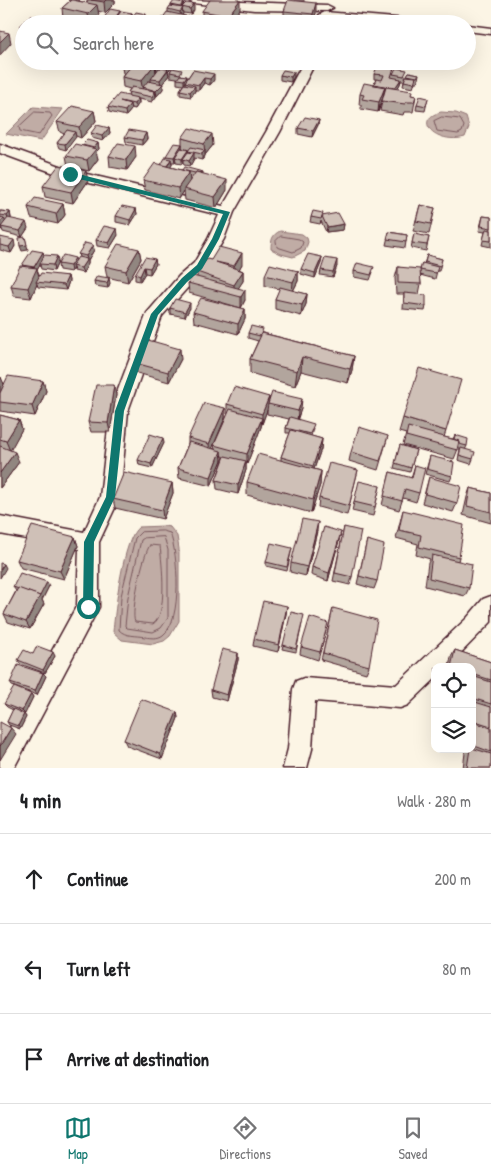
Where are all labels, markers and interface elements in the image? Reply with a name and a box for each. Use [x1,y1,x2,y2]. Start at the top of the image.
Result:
search box [15,15,476,70]
icon: search [33,29,61,57]
text: Search here [73,30,154,56]
route end [59,163,82,186]
route start [77,596,100,619]
map controls [431,663,476,753]
button: locate [431,663,476,708]
button: layers [431,708,476,753]
text: 4 min [20,786,61,815]
text: Walk · 280 m [397,790,471,812]
icon: ahead [20,865,48,893]
text: Continue [67,866,128,892]
text: 200 m [435,868,471,890]
icon: left [20,955,48,983]
text: Turn left [67,956,130,982]
text: 80 m [442,958,471,980]
icon: arrive [20,1045,48,1073]
text: Arrive at destination [67,1046,209,1072]
tab: Map [64,1114,92,1163]
tab: Directions [219,1114,271,1163]
tab: Saved [399,1114,427,1163]

